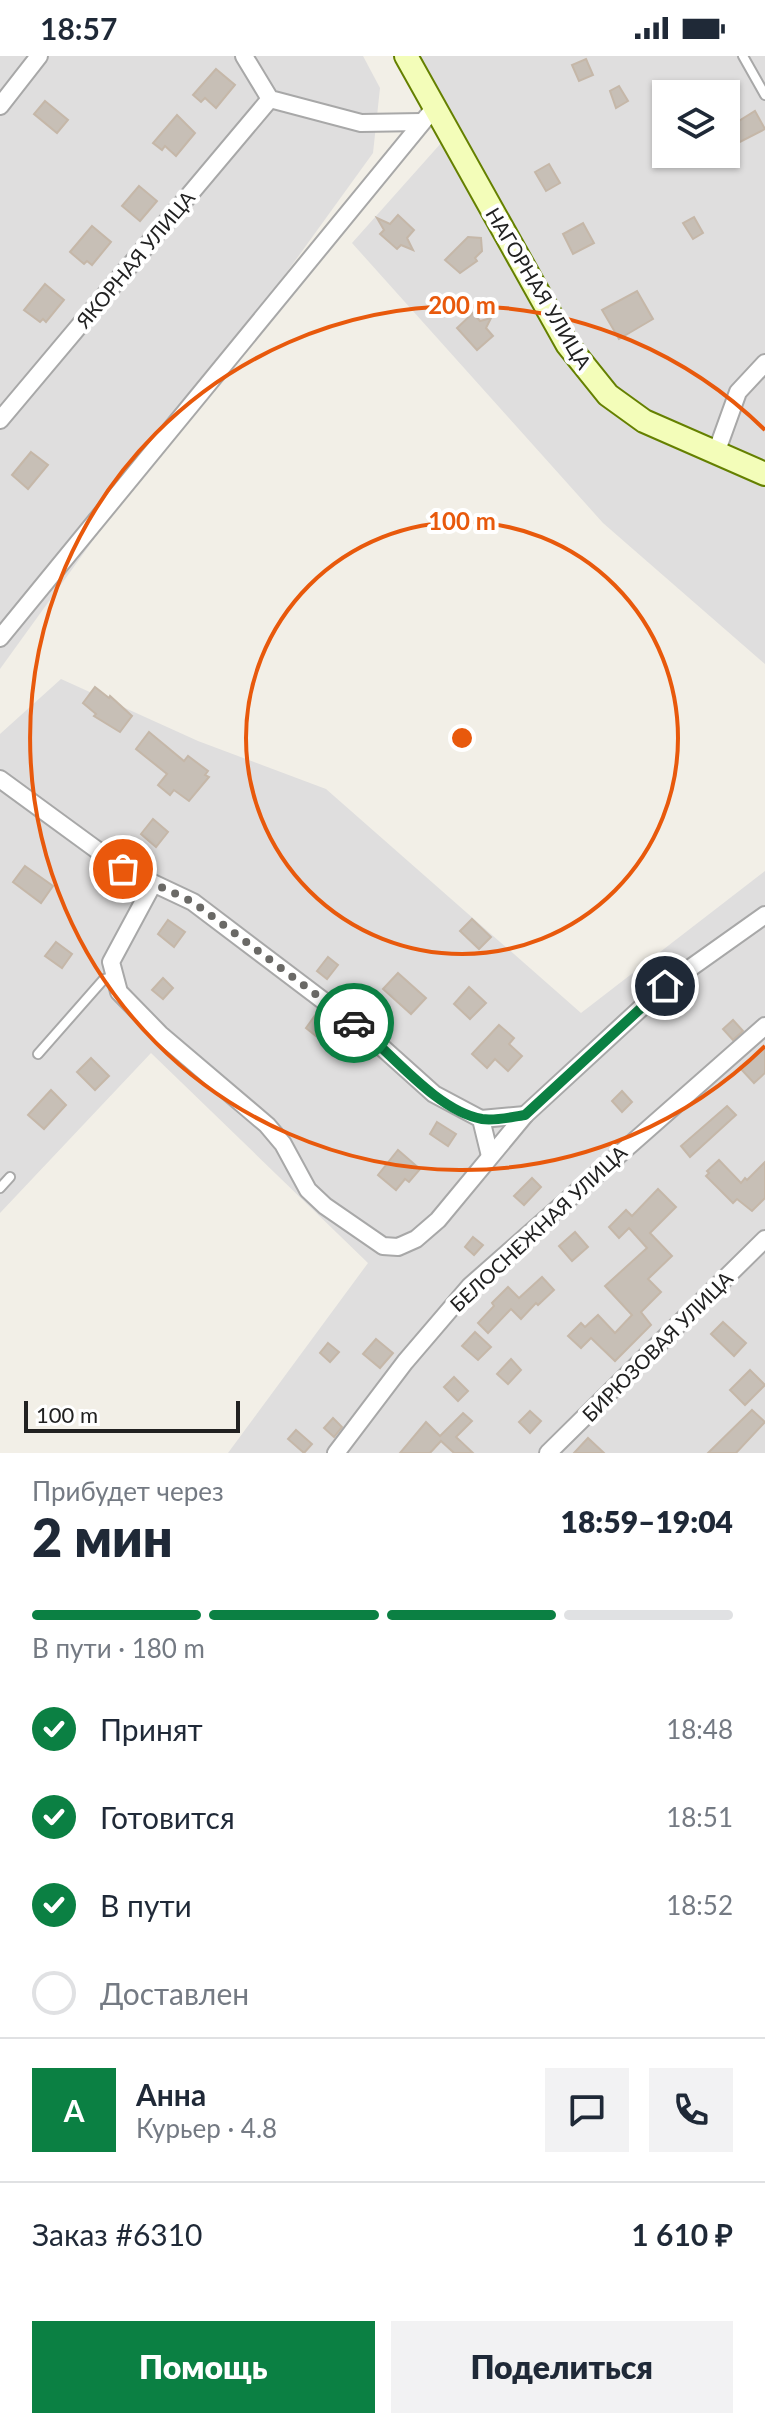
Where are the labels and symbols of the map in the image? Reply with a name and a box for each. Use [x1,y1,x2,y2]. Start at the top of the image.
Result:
street label: ЯКОРНАЯ УЛИЦА [70,185,200,333]
street label: НАГОРНАЯ УЛИЦА [481,203,597,374]
text: 200 m [428,290,496,319]
text: 100 m [428,506,496,535]
centre of rings [448,724,476,752]
pin [89,835,157,903]
pin [631,952,699,1020]
courier [314,983,394,1063]
street label: БЕЛОСНЕЖНАЯ УЛИЦА [445,1139,632,1316]
street label: БИРЮЗОВАЯ УЛИЦА [577,1266,737,1426]
scale bar [24,1397,240,1433]

